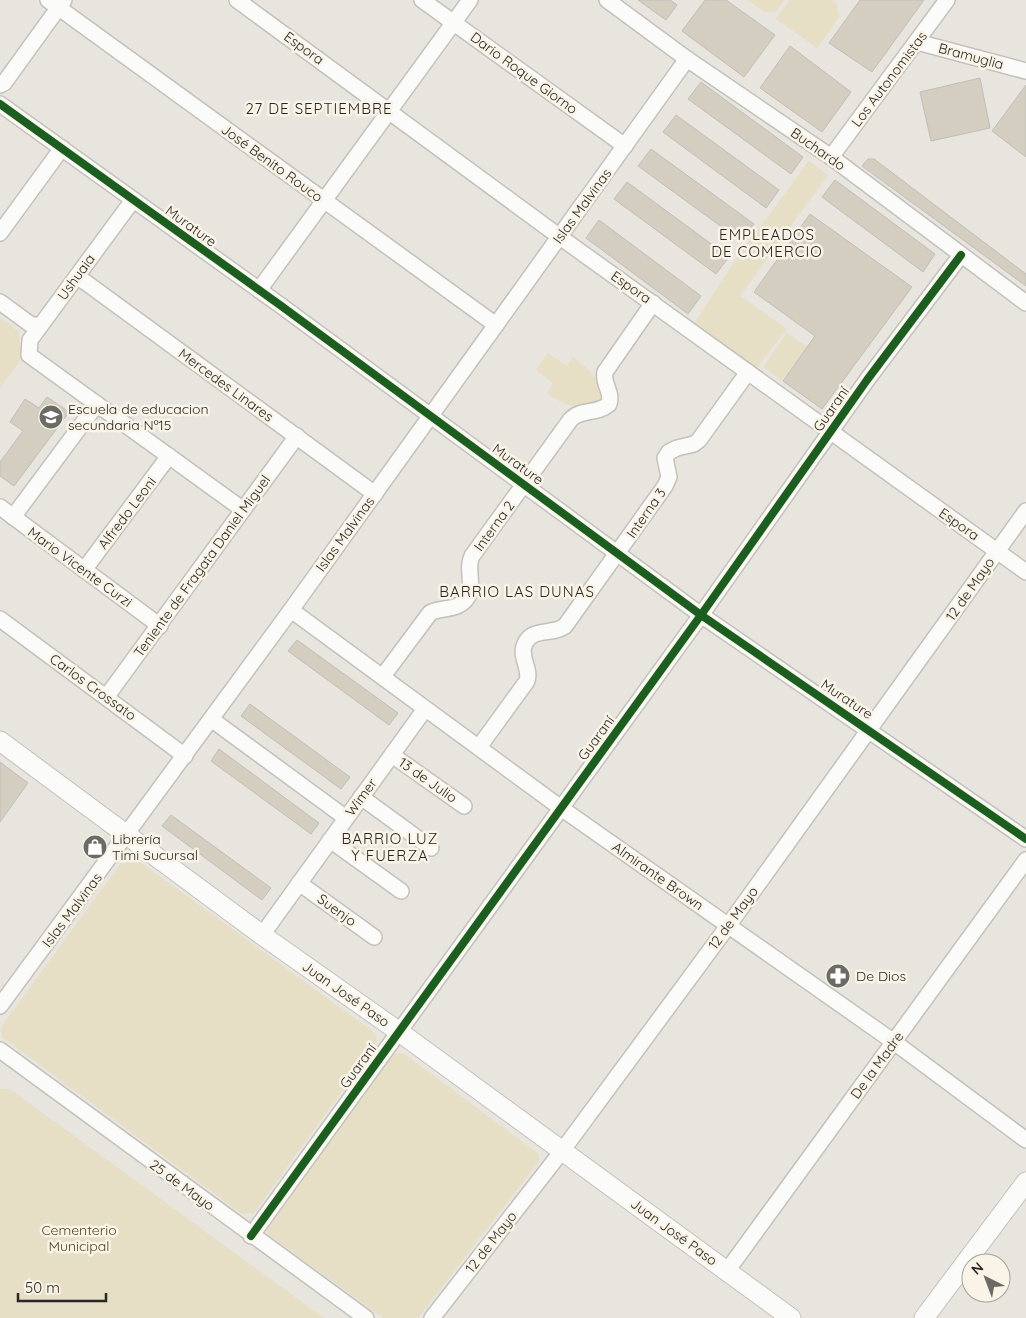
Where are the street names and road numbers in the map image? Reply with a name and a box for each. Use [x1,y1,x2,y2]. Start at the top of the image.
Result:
street label: Espora [280,27,328,69]
street label: Dario Roque Giorno [467,28,581,118]
street label: Los Autonomistas [847,28,931,130]
street label: Bramuglia [936,39,1006,73]
street label: José Benito Rouco [218,120,326,206]
street label: Buchardo [787,124,849,174]
street label: Islas Malvinas [549,165,615,247]
street label: Murature [162,201,220,251]
street label: Ushuaia [53,250,99,304]
street label: Espora [607,267,655,307]
street label: Mercedes Linares [175,344,277,426]
street label: Guaraní [809,383,853,435]
street label: Murature [489,439,547,489]
street label: Teniente de Fragata Daniel Miguel [130,471,274,661]
street label: Alfredo Leoni [94,473,160,553]
street label: Interna 3 [622,484,670,542]
street label: Islas Malvinas [312,493,378,575]
street label: Interna 2 [470,497,518,555]
street label: Espora [935,504,983,544]
street label: Mario Vicente Curzi [24,523,136,611]
street label: 12 de Mayo [942,554,998,624]
street label: Carlos Crossato [46,650,140,724]
street label: Murature [818,675,877,723]
street label: Guaraní [574,712,618,764]
street label: 13 de Julio [395,753,461,807]
street label: Wimer [341,774,381,820]
street label: Almirante Brown [609,838,707,914]
street label: Islas Malvinas [38,869,106,951]
street label: 12 de Mayo [704,883,762,953]
street label: Suenjo [314,890,360,930]
street label: Juan José Paso [299,957,393,1031]
street label: De la Madre [847,1028,908,1102]
street label: Guaraní [336,1040,380,1092]
street label: 25 de Mayo [146,1155,218,1215]
street label: Juan José Paso [627,1194,721,1270]
street label: 12 de Mayo [461,1208,521,1276]

